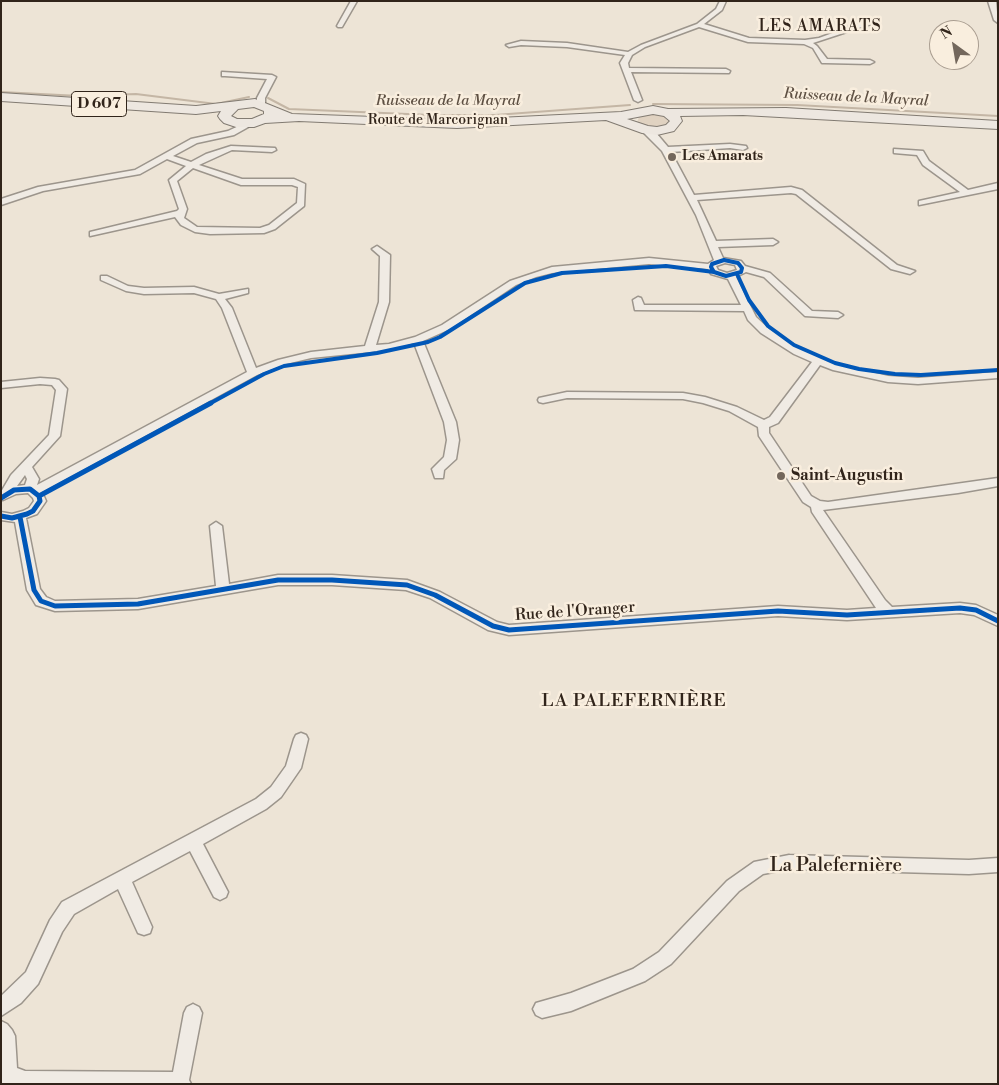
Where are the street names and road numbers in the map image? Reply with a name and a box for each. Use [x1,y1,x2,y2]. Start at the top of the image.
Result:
road number: D 607 [72,92,126,116]
street label: Route de Marcorignan [368,113,508,129]
street label: Rue de l'Oranger [514,598,636,626]
street label: La Palefernière [770,855,902,877]

